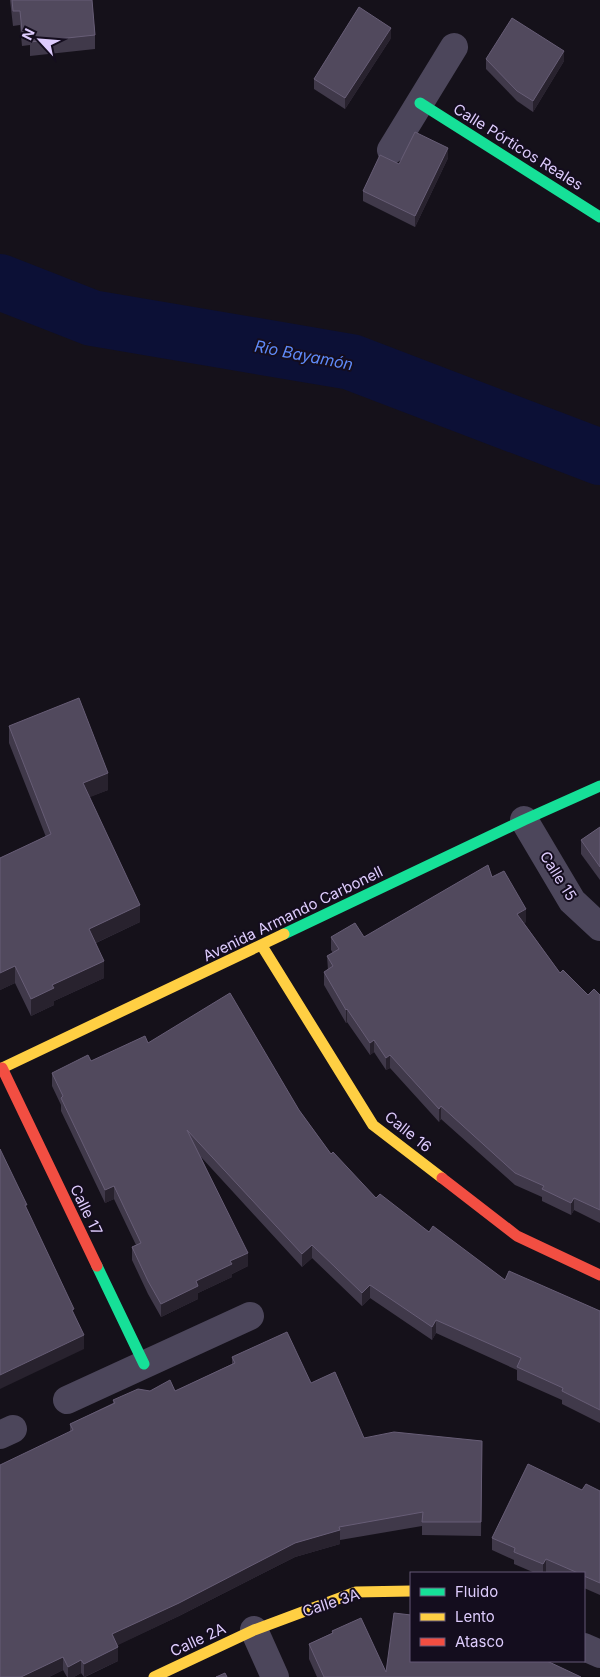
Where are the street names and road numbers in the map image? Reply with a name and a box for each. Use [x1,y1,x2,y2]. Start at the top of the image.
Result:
street label: Calle Pórticos Reales [450,99,587,194]
street label: Calle 15 [536,847,581,904]
street label: Avenida Armando Carbonell [200,862,386,965]
street label: Calle 16 [381,1107,436,1156]
street label: Calle 17 [66,1181,107,1238]
street label: Calle 3A [300,1584,362,1621]
street label: Calle 2A [167,1618,229,1661]

